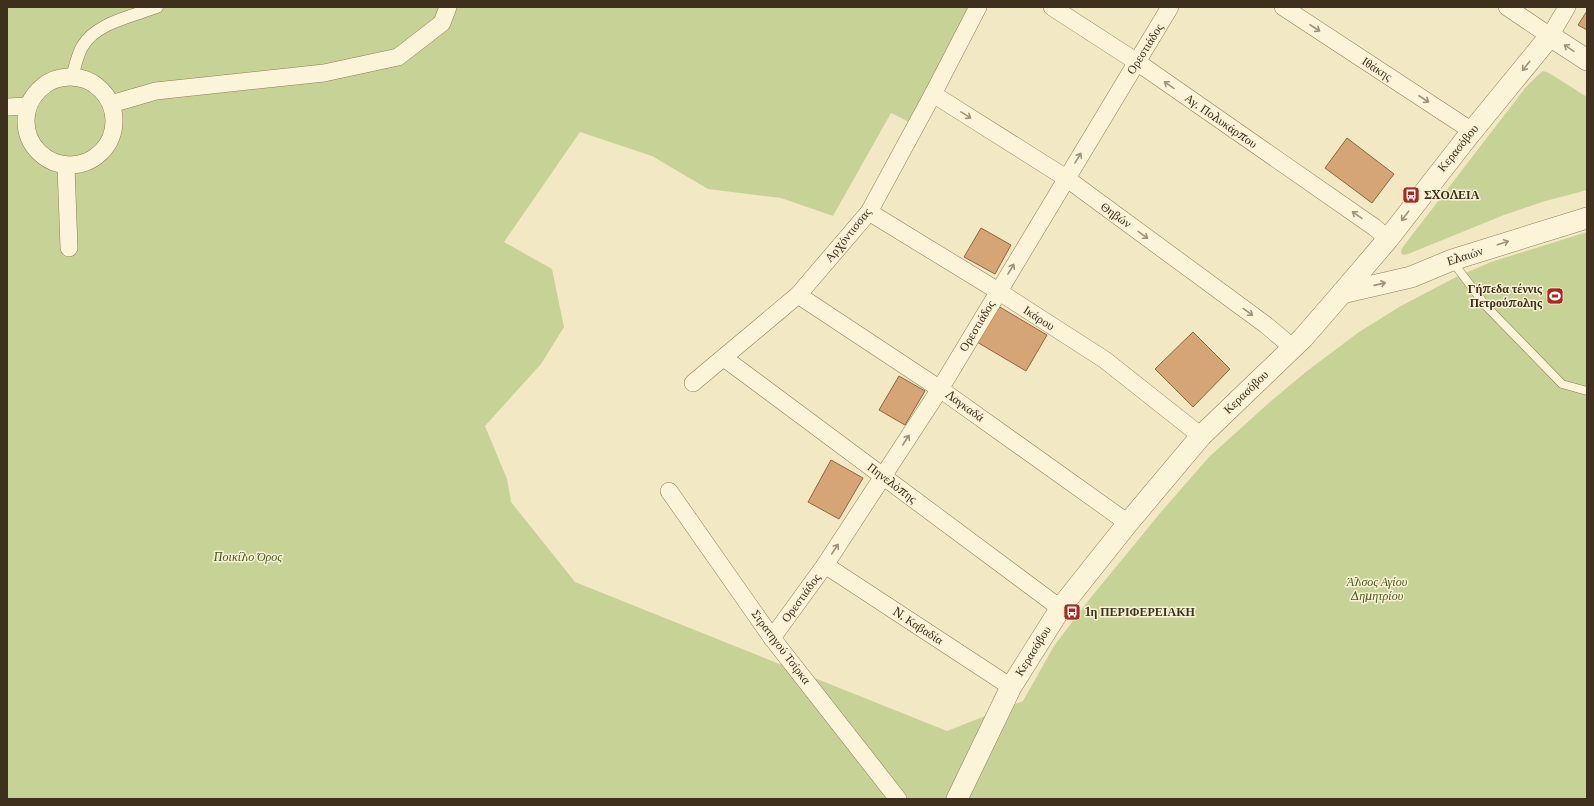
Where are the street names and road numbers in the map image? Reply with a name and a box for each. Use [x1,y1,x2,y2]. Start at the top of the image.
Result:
street label: Ορεστιάδος [1123,20,1166,77]
street label: Ιθάκης [1359,53,1395,84]
street label: Αγ. Πολυκάρπου [1182,90,1261,151]
street label: Κερασόβου [1434,121,1481,174]
street label: Θηβών [1098,198,1135,231]
street label: Αρχόντισσας [821,204,874,265]
street label: Ελαιών [1445,242,1485,268]
street label: Ορεστιάδος [955,297,998,354]
street label: Ικάρου [1021,302,1058,333]
street label: Κερασόβου [1220,367,1271,417]
street label: Λαγκαδά [942,386,988,425]
street label: Πηνελόπης [865,459,920,506]
street label: Ορεστιάδος [778,570,824,625]
street label: N. Καβαδία [890,604,947,648]
street label: Στρατηγού Τσίρκα [748,606,815,688]
street label: Κερασόβου [1011,623,1054,679]

